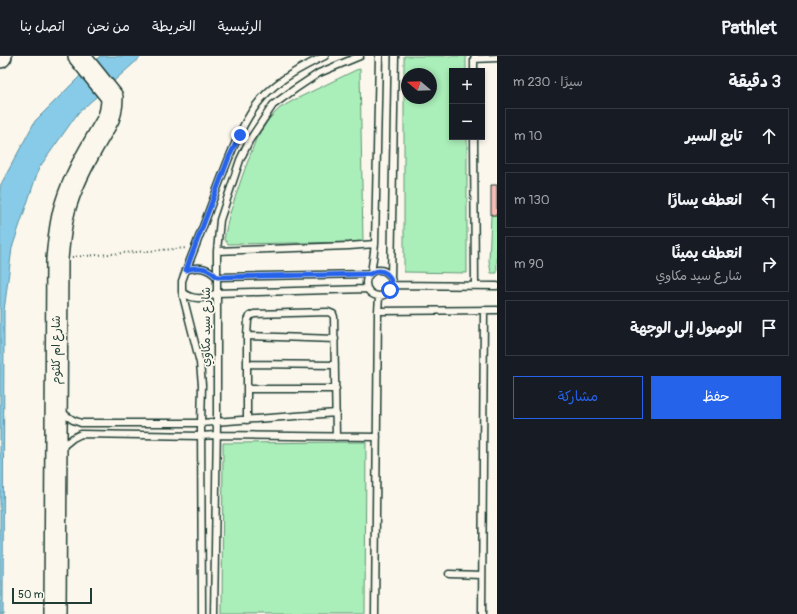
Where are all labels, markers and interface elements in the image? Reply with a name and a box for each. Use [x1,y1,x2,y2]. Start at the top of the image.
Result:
text: Pathlet [721,16,777,40]
text: اتصل بنا [20,18,65,35]
text: من نحن [87,18,130,35]
text: الخريطة [152,18,196,35]
text: الرئيسية [218,18,262,35]
north arrow [401,68,437,104]
map controls [449,68,485,140]
button: + [449,68,485,104]
text: 3 دقيقة [729,71,781,92]
text: سيرًا · 230 m [513,74,583,90]
button: − [449,104,485,140]
icon: ahead [758,125,780,147]
route end [231,126,249,144]
text: تابع السير [685,127,742,146]
text: 10 m [514,128,542,144]
icon: left [758,189,780,211]
text: انعطف يسارًا [668,191,742,210]
text: 130 m [514,192,550,208]
text: انعطف يمينًا [672,244,742,263]
icon: right [758,253,780,275]
text: 90 m [514,256,544,272]
text: شارع سيد مكاوي [655,268,742,284]
route start [381,281,399,299]
street label: شارع سيد مكاوي [199,287,215,367]
street label: شارع ام كلثوم [49,316,65,384]
icon: arrive [758,317,780,339]
text: الوصول إلى الوجهة [630,319,742,338]
button: مشاركة [513,376,643,419]
button: حفظ [651,376,781,419]
scale bar [12,586,92,605]
text: 50 m [18,588,44,601]

